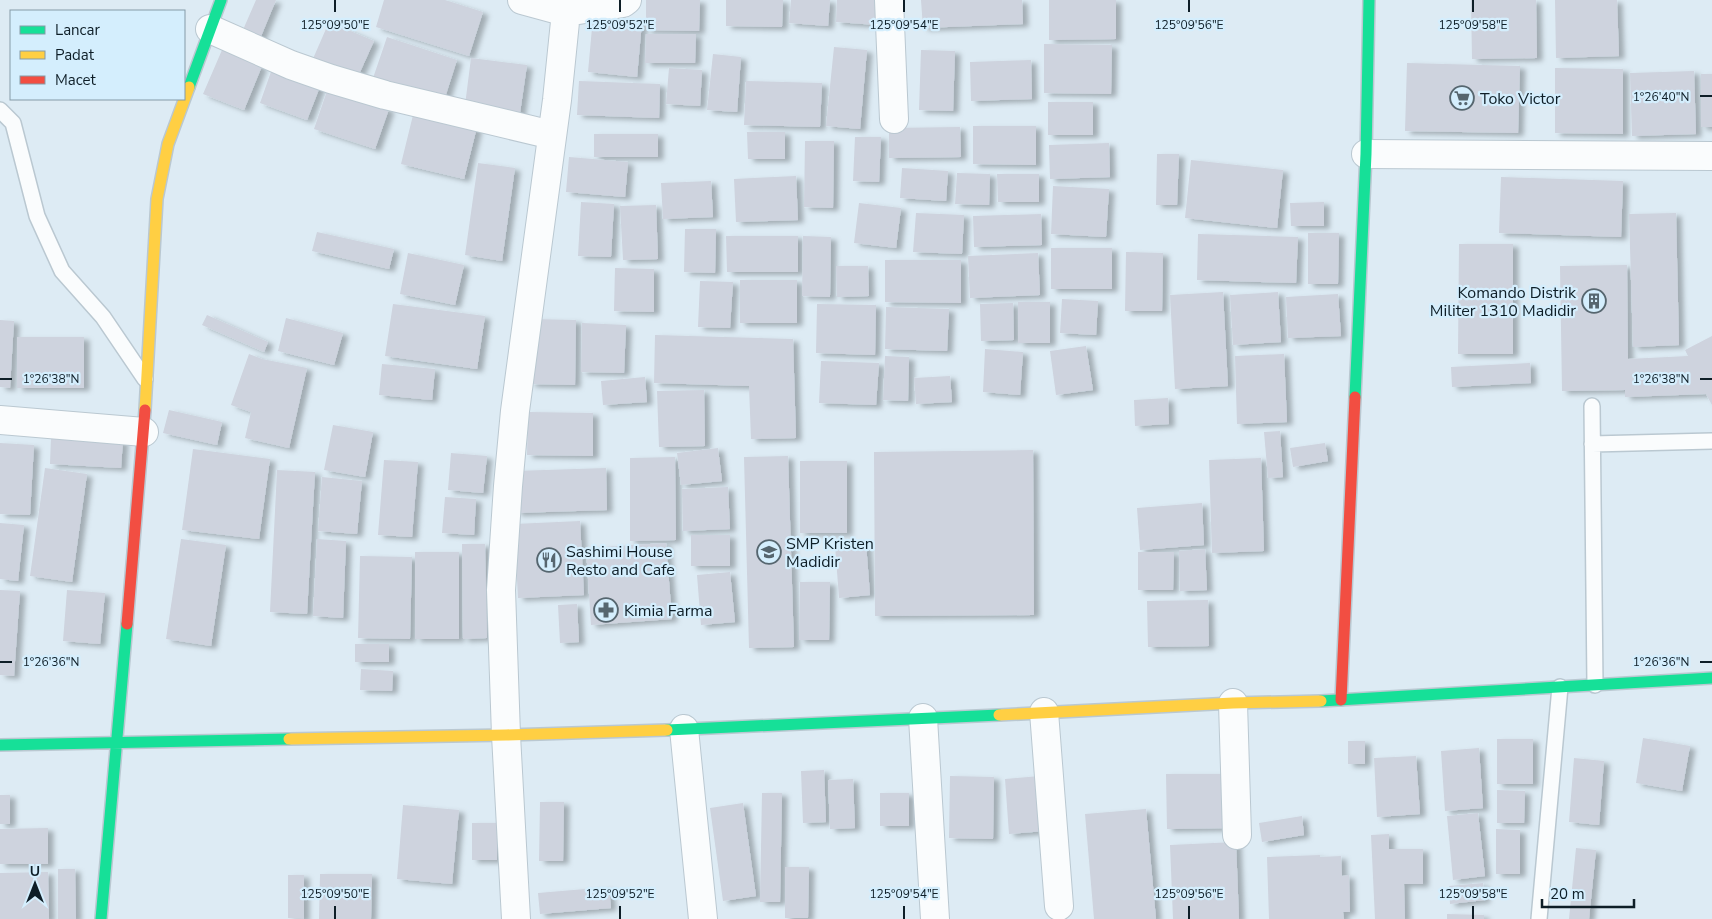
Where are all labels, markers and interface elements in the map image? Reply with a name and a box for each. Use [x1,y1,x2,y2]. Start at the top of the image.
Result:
legend [10,10,185,100]
text: 125°09'50"E [300,17,370,33]
text: 125°09'52"E [585,17,655,33]
text: 125°09'54"E [869,17,939,33]
text: 125°09'56"E [1154,17,1224,33]
text: 125°09'58"E [1438,17,1508,33]
text: Lancar [55,20,100,40]
text: Padat [55,45,95,65]
text: Macet [55,70,97,90]
supermarket icon: Toko Victor [1449,85,1475,111]
place label: Toko Victor [1480,88,1561,110]
text: 1°26'40"N [1633,89,1689,105]
place label: Komando Distrik Militer 1310 Madidir [1430,282,1577,322]
building icon: Komando Distrik Militer 1310 Madidir [1581,288,1607,314]
text: 1°26'38"N [23,371,79,387]
text: 1°26'38"N [1633,371,1689,387]
place label: SMP Kristen Madidir [786,533,874,573]
school or university icon: SMP Kristen Madidir [756,539,782,565]
place label: Sashimi House Resto and Cafe [566,541,675,581]
restaurant icon: Sashimi House Resto and Cafe [536,547,562,573]
pharmacy icon: Kimia Farma [593,597,619,623]
place label: Kimia Farma [624,600,713,622]
text: 1°26'36"N [23,654,79,670]
text: 1°26'36"N [1633,654,1689,670]
north arrow [10,859,60,909]
text: U [30,862,40,881]
scale bar [1542,876,1634,908]
text: 20 m [1550,884,1585,904]
text: 125°09'50"E [300,886,370,902]
text: 125°09'52"E [585,886,655,902]
text: 125°09'54"E [869,886,939,902]
text: 125°09'56"E [1154,886,1224,902]
text: 125°09'58"E [1438,886,1508,902]

